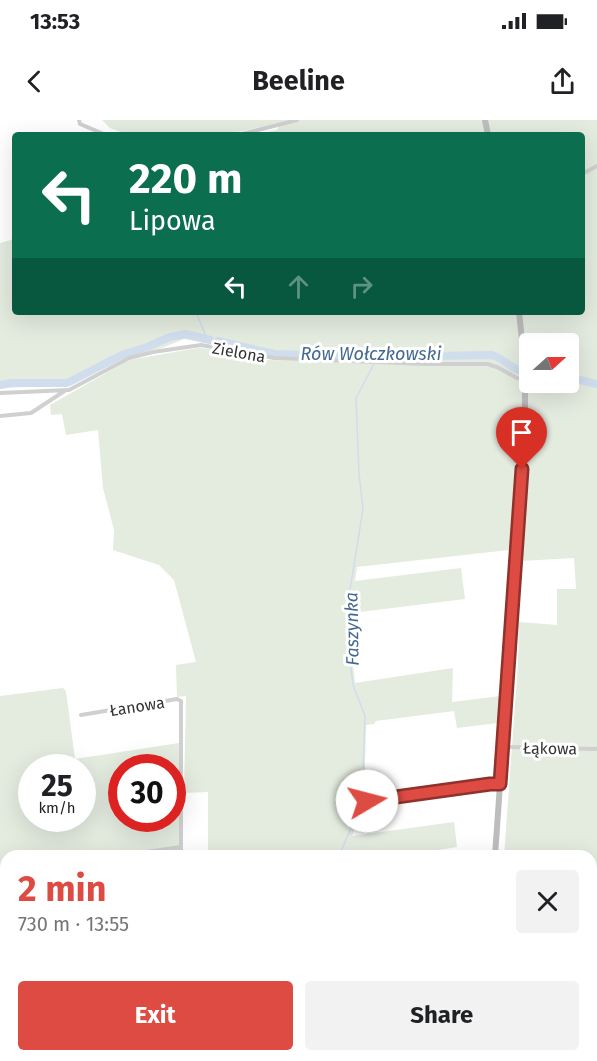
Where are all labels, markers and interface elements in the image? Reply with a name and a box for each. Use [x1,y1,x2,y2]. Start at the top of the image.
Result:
text: 13:53 [30,8,80,35]
icon: back [18,65,51,98]
text: Beeline [252,65,345,97]
icon: share [546,65,579,98]
text: 220 m [129,154,242,204]
icon: left [30,156,108,234]
text: Lipowa [129,205,216,237]
icon: left [219,270,252,303]
icon: ahead [282,270,315,303]
icon: right [345,270,378,303]
north arrow [519,333,579,393]
map controls [519,333,579,393]
street label: Zielona [211,338,267,367]
water label: Rów Wołczkowski [301,343,441,365]
pin [496,407,547,469]
icon: arrive [505,416,538,449]
water label: Faszynka [340,592,364,666]
street label: Łanowa [108,693,166,720]
street label: Łąkowa [523,739,577,759]
speed limit sign: 30 [108,754,186,832]
text: 25 [41,768,73,804]
position arrow [335,769,399,833]
text: km/h [38,799,76,817]
text: 2 min [18,867,107,911]
button: close [516,870,579,933]
text: 730 m · 13:55 [18,912,129,936]
button: Exit [18,981,293,1050]
button: Share [305,981,579,1050]

